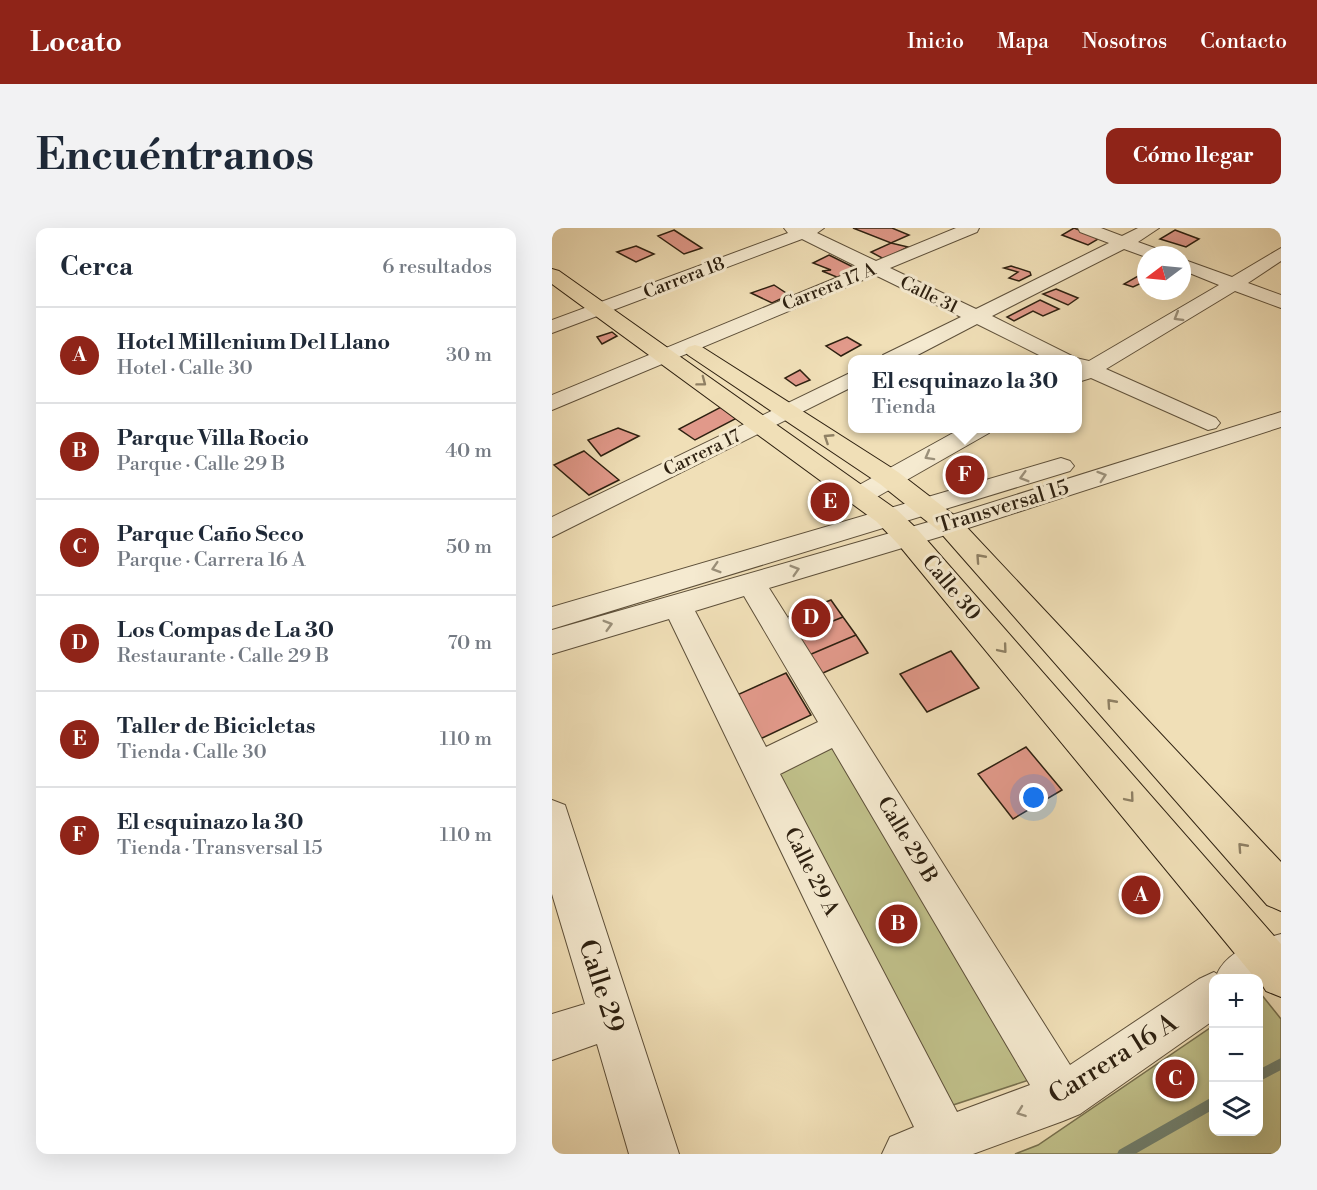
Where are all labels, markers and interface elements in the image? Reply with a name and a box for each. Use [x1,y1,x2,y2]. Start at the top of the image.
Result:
text: Locato [30,25,122,60]
text: Inicio [907,29,964,55]
text: Mapa [997,29,1049,55]
text: Nosotros [1082,29,1167,55]
text: Contacto [1200,29,1287,55]
button: Cómo llegar [1106,128,1281,184]
text: Encuéntranos [36,130,314,183]
north arrow [1137,246,1191,300]
text: Cerca [60,251,133,283]
street label: Carrera 18 [640,252,728,304]
text: 6 resultados [382,255,492,280]
street label: Carrera 17 A [779,258,880,316]
street label: Calle 31 [896,271,962,319]
one-way arrow [1174,310,1184,321]
text: Hotel Millenium Del Llano [117,329,390,356]
text: A [72,343,87,368]
text: 30 m [446,343,492,368]
popup [848,355,1082,433]
text: Hotel · Calle 30 [117,356,253,381]
text: El esquinazo la 30 [872,368,1058,395]
one-way arrow [696,375,707,386]
text: Tienda [872,395,936,420]
text: Parque Villa Rocio [117,425,309,452]
street label: Carrera 17 [660,425,744,481]
one-way arrow [824,434,835,445]
text: B [72,439,87,464]
text: 40 m [445,439,492,464]
one-way arrow [925,449,936,460]
text: Parque · Calle 29 B [117,452,285,477]
pin: F [946,452,984,498]
one-way arrow [1019,470,1029,482]
one-way arrow [1096,471,1107,483]
street label: Transversal 15 [934,475,1072,539]
pin: E [810,480,850,524]
text: Parque Caño Seco [117,521,304,548]
text: C [72,535,87,560]
text: 50 m [446,535,492,560]
text: Parque · Carrera 16 A [117,548,306,573]
street label: Calle 30 [916,550,986,626]
one-way arrow [976,555,987,565]
one-way arrow [711,561,722,573]
one-way arrow [789,565,800,577]
pin: D [792,596,830,640]
text: Los Compas de La 30 [117,617,334,644]
one-way arrow [602,620,613,632]
text: D [72,631,87,656]
text: 70 m [448,631,492,656]
one-way arrow [996,642,1007,653]
text: Restaurante · Calle 29 B [117,644,329,669]
one-way arrow [1107,699,1118,710]
text: Taller de Bicicletas [117,713,315,740]
text: E [73,727,86,752]
text: 110 m [440,727,492,752]
text: Tienda · Calle 30 [117,740,267,765]
your location [1019,783,1048,812]
one-way arrow [1122,791,1133,802]
street label: Calle 29 B [871,792,943,888]
text: El esquinazo la 30 [117,809,304,836]
text: F [72,823,87,848]
text: 110 m [440,823,492,848]
street label: Calle 29 A [778,823,845,921]
text: Tienda · Transversal 15 [117,836,323,861]
one-way arrow [1238,844,1249,854]
pin: A [1122,872,1160,918]
pin: B [878,902,918,946]
street label: Calle 29 [571,936,631,1036]
map controls [1209,974,1263,1136]
button: + [1209,974,1263,1028]
street label: Carrera 16 A [1043,1007,1183,1111]
button: − [1209,1028,1263,1082]
pin: C [1156,1056,1194,1102]
button: layers [1209,1082,1263,1136]
one-way arrow [1016,1104,1027,1117]

